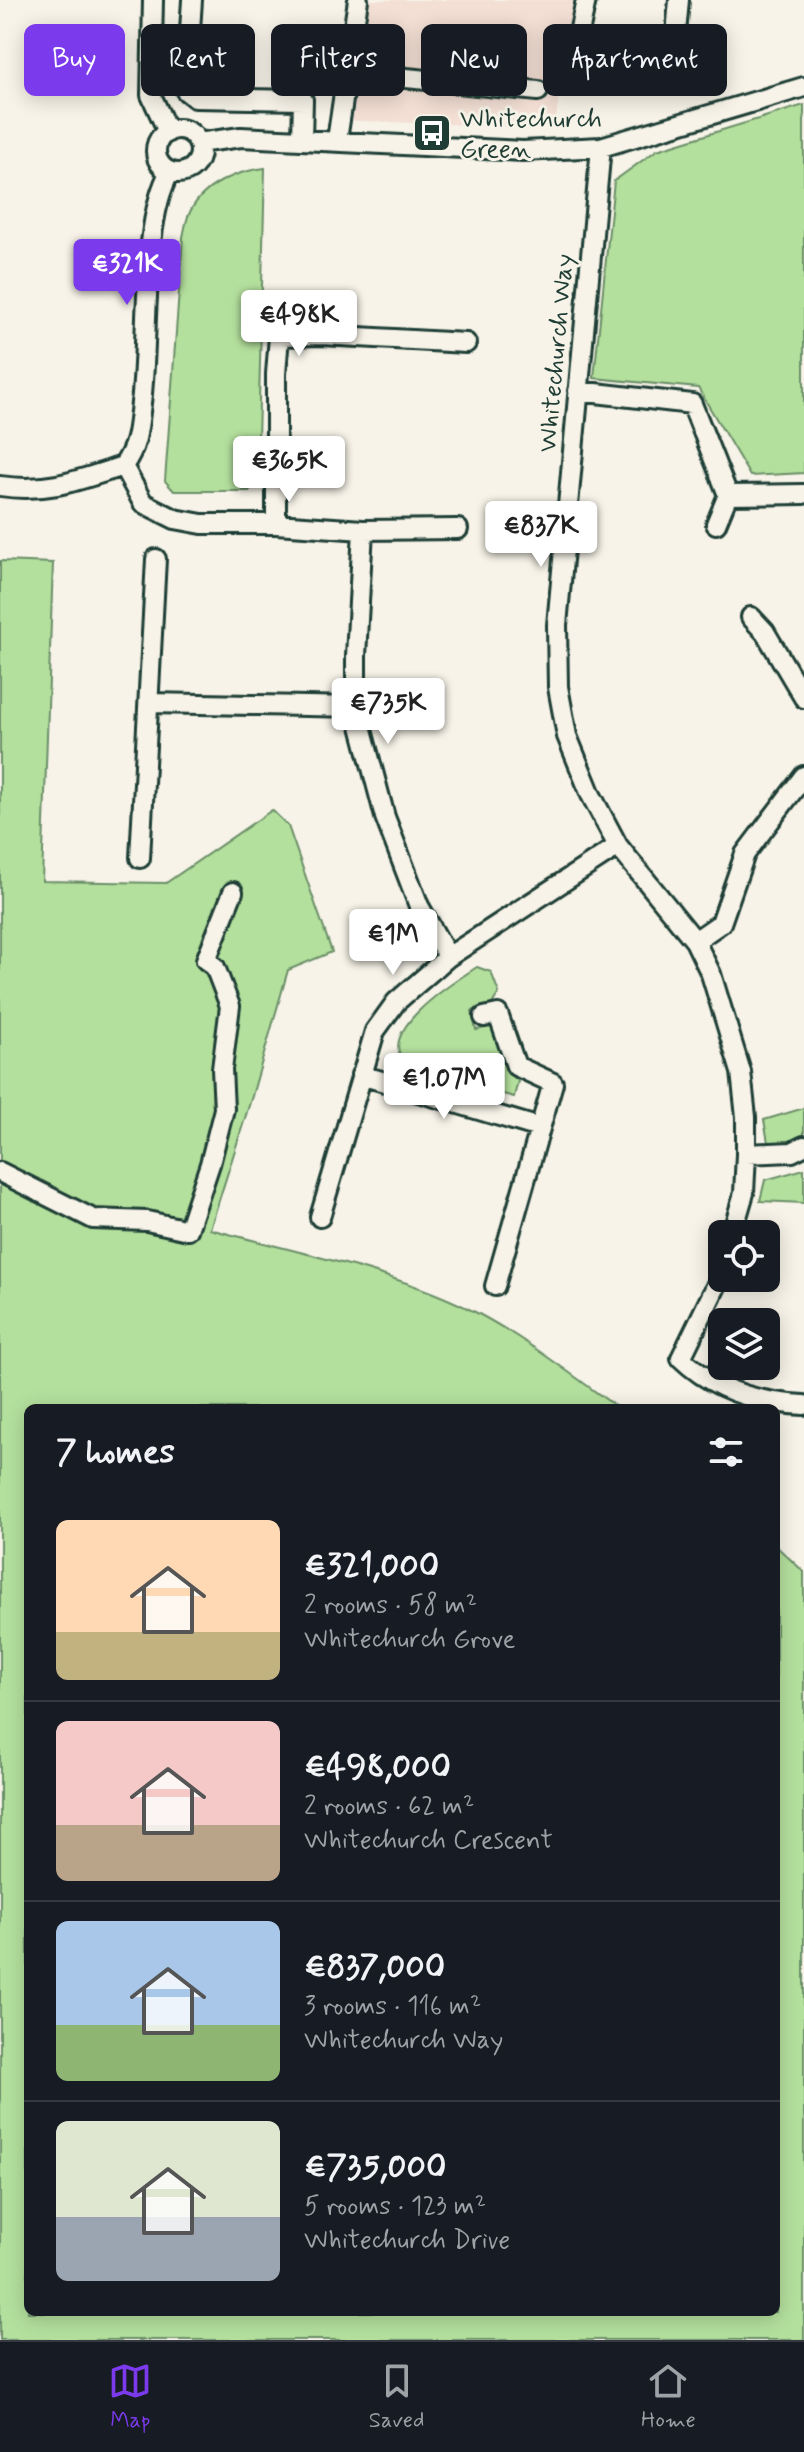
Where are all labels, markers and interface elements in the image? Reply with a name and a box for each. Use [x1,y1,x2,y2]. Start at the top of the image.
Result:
chip: Buy [24,24,125,96]
chip: Rent [141,24,255,96]
chip: Filters [271,24,405,96]
chip: New [421,24,527,96]
chip: Apartment [543,24,727,96]
place label: Whitechurch Green [460,103,602,167]
bus stop icon: Whitechurch Green [411,112,453,154]
pin: €321K [71,239,183,307]
text: €321K [91,248,163,282]
street label: Whitechurch Way [531,252,583,454]
pin: €498K [243,290,355,358]
text: €498K [259,299,339,333]
pin: €365K [233,436,345,504]
text: €365K [251,445,327,479]
pin: €837K [485,501,597,569]
text: €837K [503,510,579,544]
pin: €735K [332,678,444,746]
text: €735K [350,687,426,721]
pin: €1M [354,909,432,977]
text: €1M [367,918,419,952]
pin: €1.07M [379,1053,509,1121]
text: €1.07M [402,1062,486,1096]
map controls [708,1220,780,1380]
button: locate [708,1220,780,1292]
button: layers [708,1308,780,1380]
text: 7 homes [56,1430,175,1475]
icon: filters [704,1430,748,1474]
text: €321,000 [304,1544,439,1589]
icon: home [120,1552,216,1648]
text: 2 rooms · 58 m² [304,1589,477,1623]
text: Whitechurch Grove [304,1623,515,1657]
text: €498,000 [304,1745,451,1790]
icon: home [120,1753,216,1849]
text: 2 rooms · 62 m² [304,1790,474,1824]
text: Whitechurch Crescent [304,1824,553,1858]
text: €837,000 [304,1945,445,1990]
icon: home [120,1953,216,2049]
text: 3 rooms · 116 m² [304,1990,481,2024]
text: Whitechurch Way [304,2024,503,2058]
text: €735,000 [304,2145,447,2190]
icon: home [120,2153,216,2249]
text: 5 rooms · 123 m² [304,2190,486,2224]
text: Whitechurch Drive [304,2224,510,2258]
tab: Map [108,2359,152,2435]
tab: Saved [369,2359,424,2435]
tab: Home [641,2359,696,2435]

